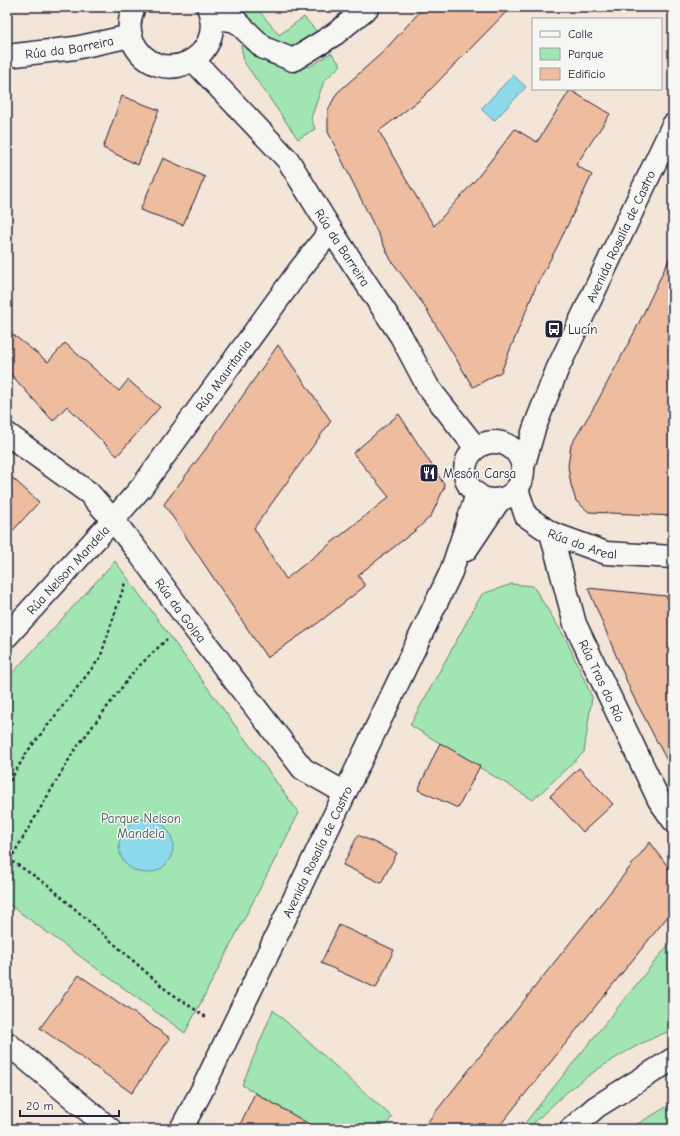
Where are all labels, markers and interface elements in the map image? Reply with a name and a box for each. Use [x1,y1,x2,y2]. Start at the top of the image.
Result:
legend [532,18,662,90]
text: Calle [568,27,593,41]
street label: Rúa da Barreira [24,32,115,61]
text: Parque [568,47,603,61]
text: Edificio [568,67,605,81]
street label: Avenida Rosalía de Castro [583,168,658,305]
street label: Rúa da Barreira [312,206,373,289]
bus stop icon: Lucín [543,318,565,340]
place label: Lucín [568,322,597,337]
street label: Rúa Mauritania [192,337,254,414]
restaurant icon: Mesón Carsa [418,462,440,484]
place label: Mesón Carsa [443,466,516,481]
street label: Rúa Nelson Mandela [23,522,112,617]
street label: Rúa do Areal [546,525,617,561]
street label: Rúa da Golpa [152,575,210,645]
street label: Rúa Tras do Río [576,637,628,724]
street label: Avenida Rosalía de Castro [279,783,355,920]
park label: Parque Nelson Mandela [101,811,181,841]
scale bar [20,1092,119,1118]
text: 20 m [26,1099,54,1113]

